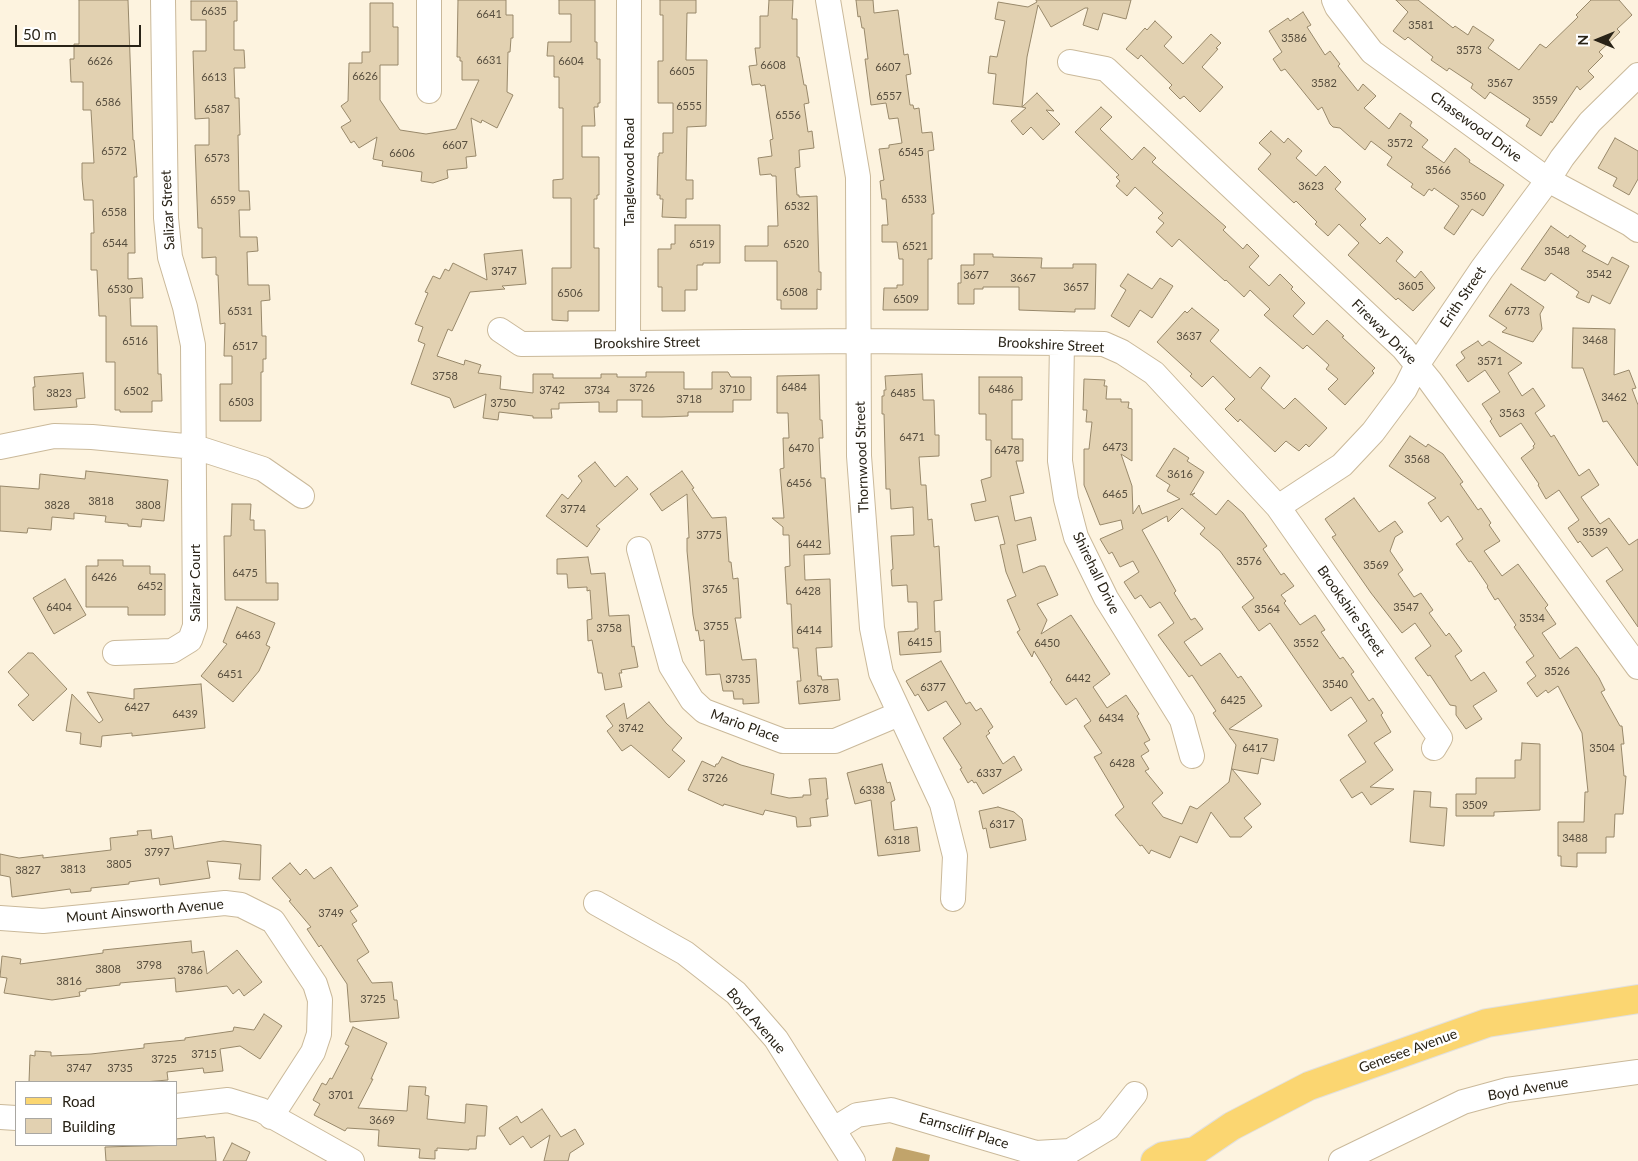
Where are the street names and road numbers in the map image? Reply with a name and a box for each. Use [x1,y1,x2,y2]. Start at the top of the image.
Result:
street label: Chasewood Drive [1427,88,1525,166]
street label: Tanglewood Road [621,118,637,226]
street label: Salizar Street [158,170,178,250]
street label: Erith Street [1437,263,1489,331]
street label: Fireway Drive [1348,296,1420,368]
street label: Brookshire Street [594,334,700,352]
street label: Brookshire Street [997,334,1105,356]
street label: Thornwood Street [852,401,872,513]
street label: Shirehall Drive [1069,529,1123,617]
street label: Salizar Court [187,544,203,622]
street label: Brookshire Street [1314,563,1388,659]
street label: Mario Place [708,706,782,746]
street label: Mount Ainsworth Avenue [65,896,225,926]
street label: Boyd Avenue [723,985,789,1057]
street label: Genesee Avenue [1356,1025,1460,1077]
street label: Boyd Avenue [1486,1074,1570,1104]
street label: Earnscliff Place [917,1109,1011,1153]

